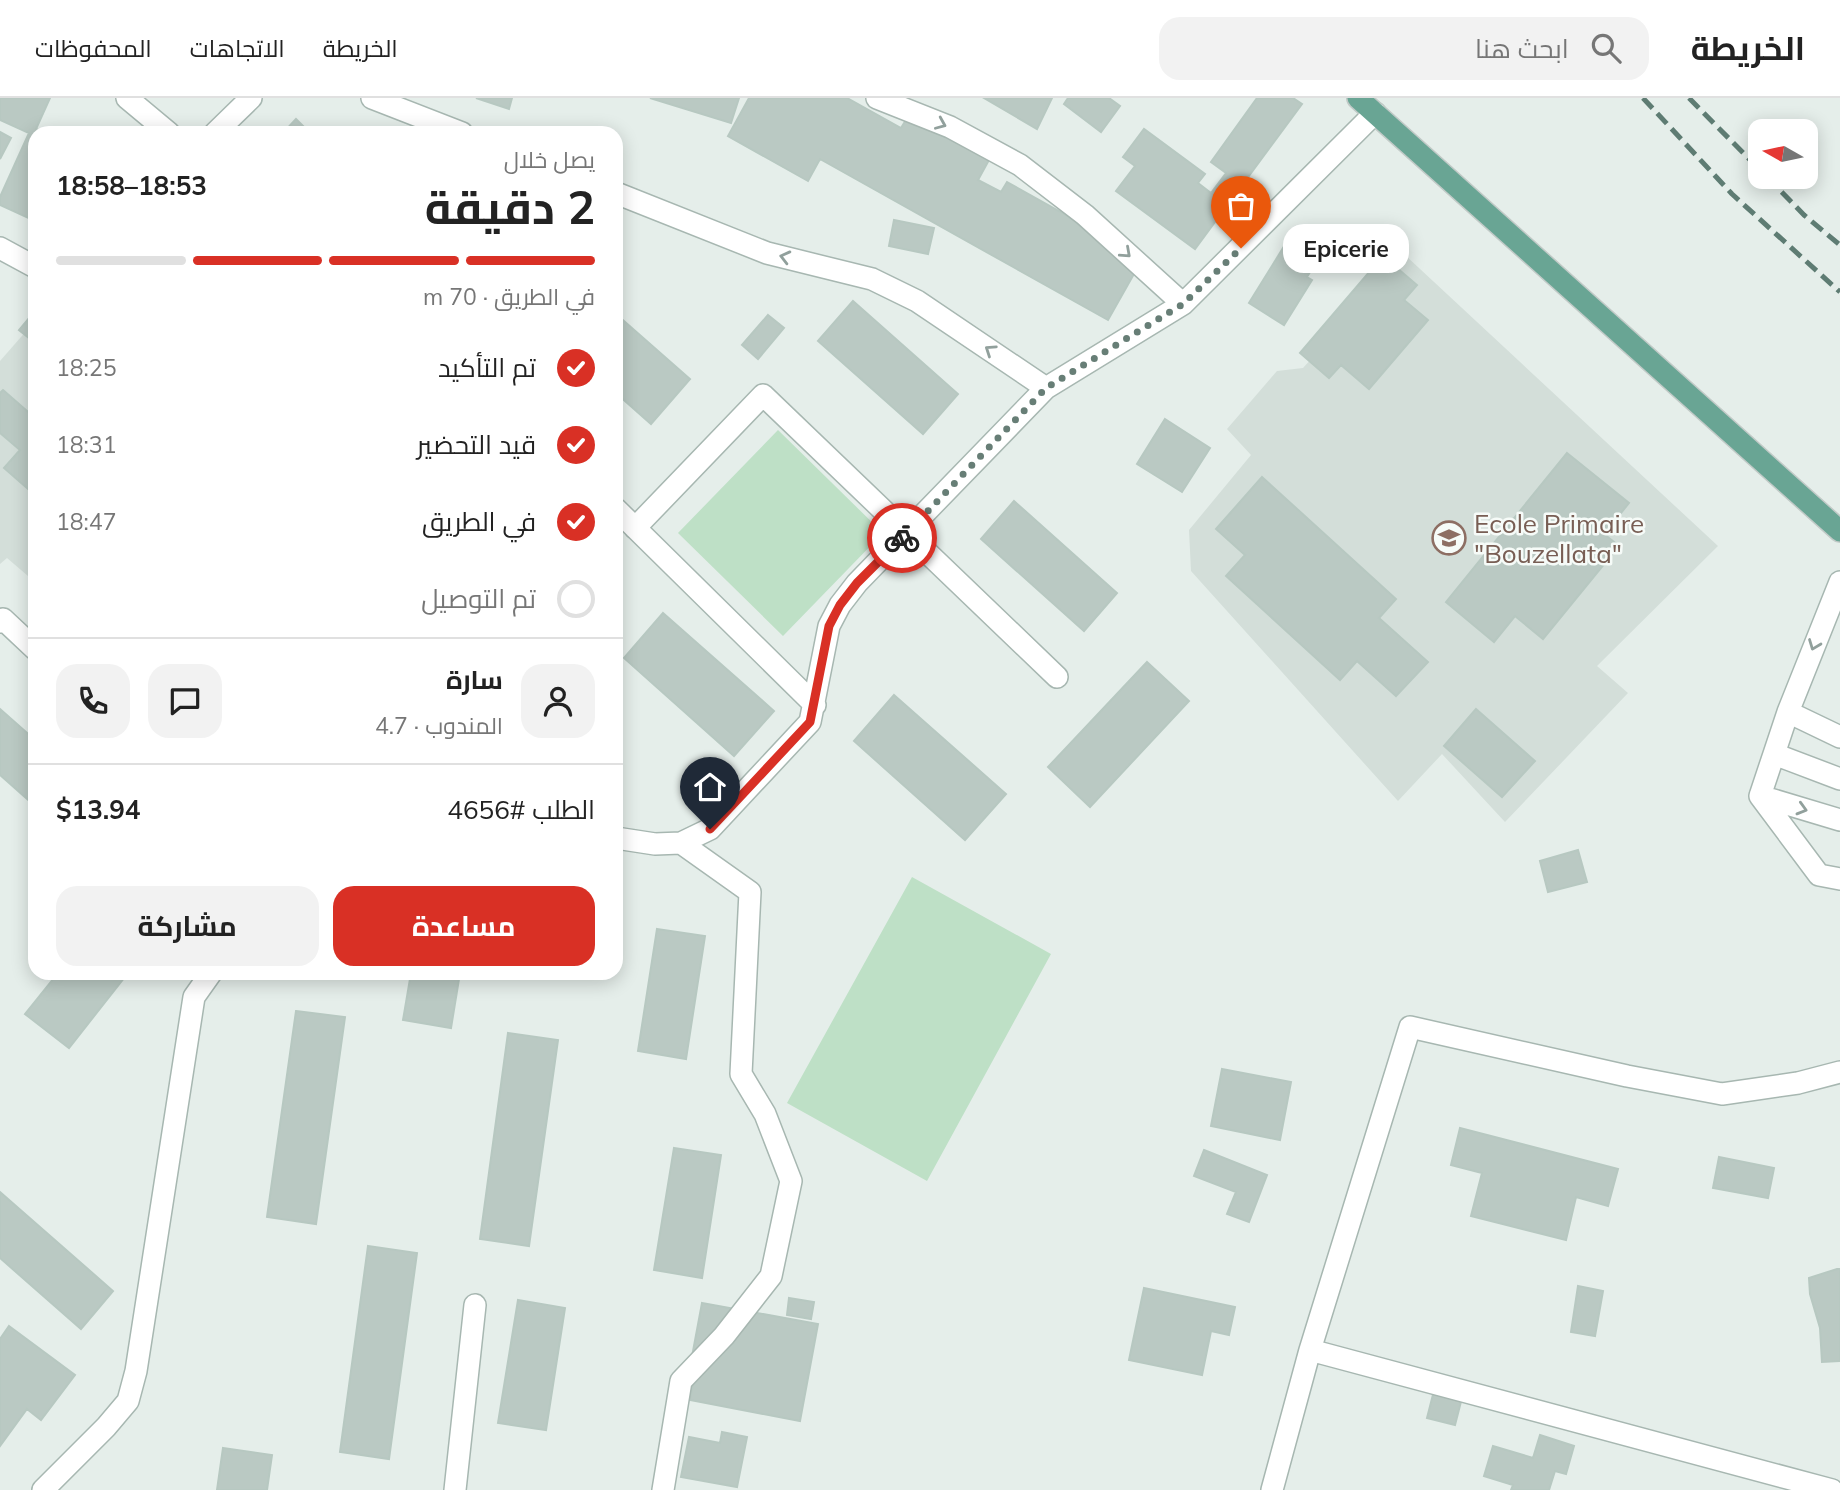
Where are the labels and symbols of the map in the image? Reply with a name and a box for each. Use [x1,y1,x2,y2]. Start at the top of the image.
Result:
one-way arrow [934,115,946,129]
north arrow [1748,119,1818,189]
pin [1211,176,1271,248]
callout: Epicerie [1283,223,1409,272]
one-way arrow [1118,245,1131,257]
one-way arrow [779,251,791,265]
one-way arrow [984,345,997,358]
courier [867,503,937,573]
place label: Ecole Primaire "Bouzellata" [1474,507,1644,570]
school or university icon: Ecole Primaire "Bouzellata" [1430,519,1468,557]
one-way arrow [1808,639,1822,651]
pin [680,757,740,829]
one-way arrow [1796,800,1808,815]

